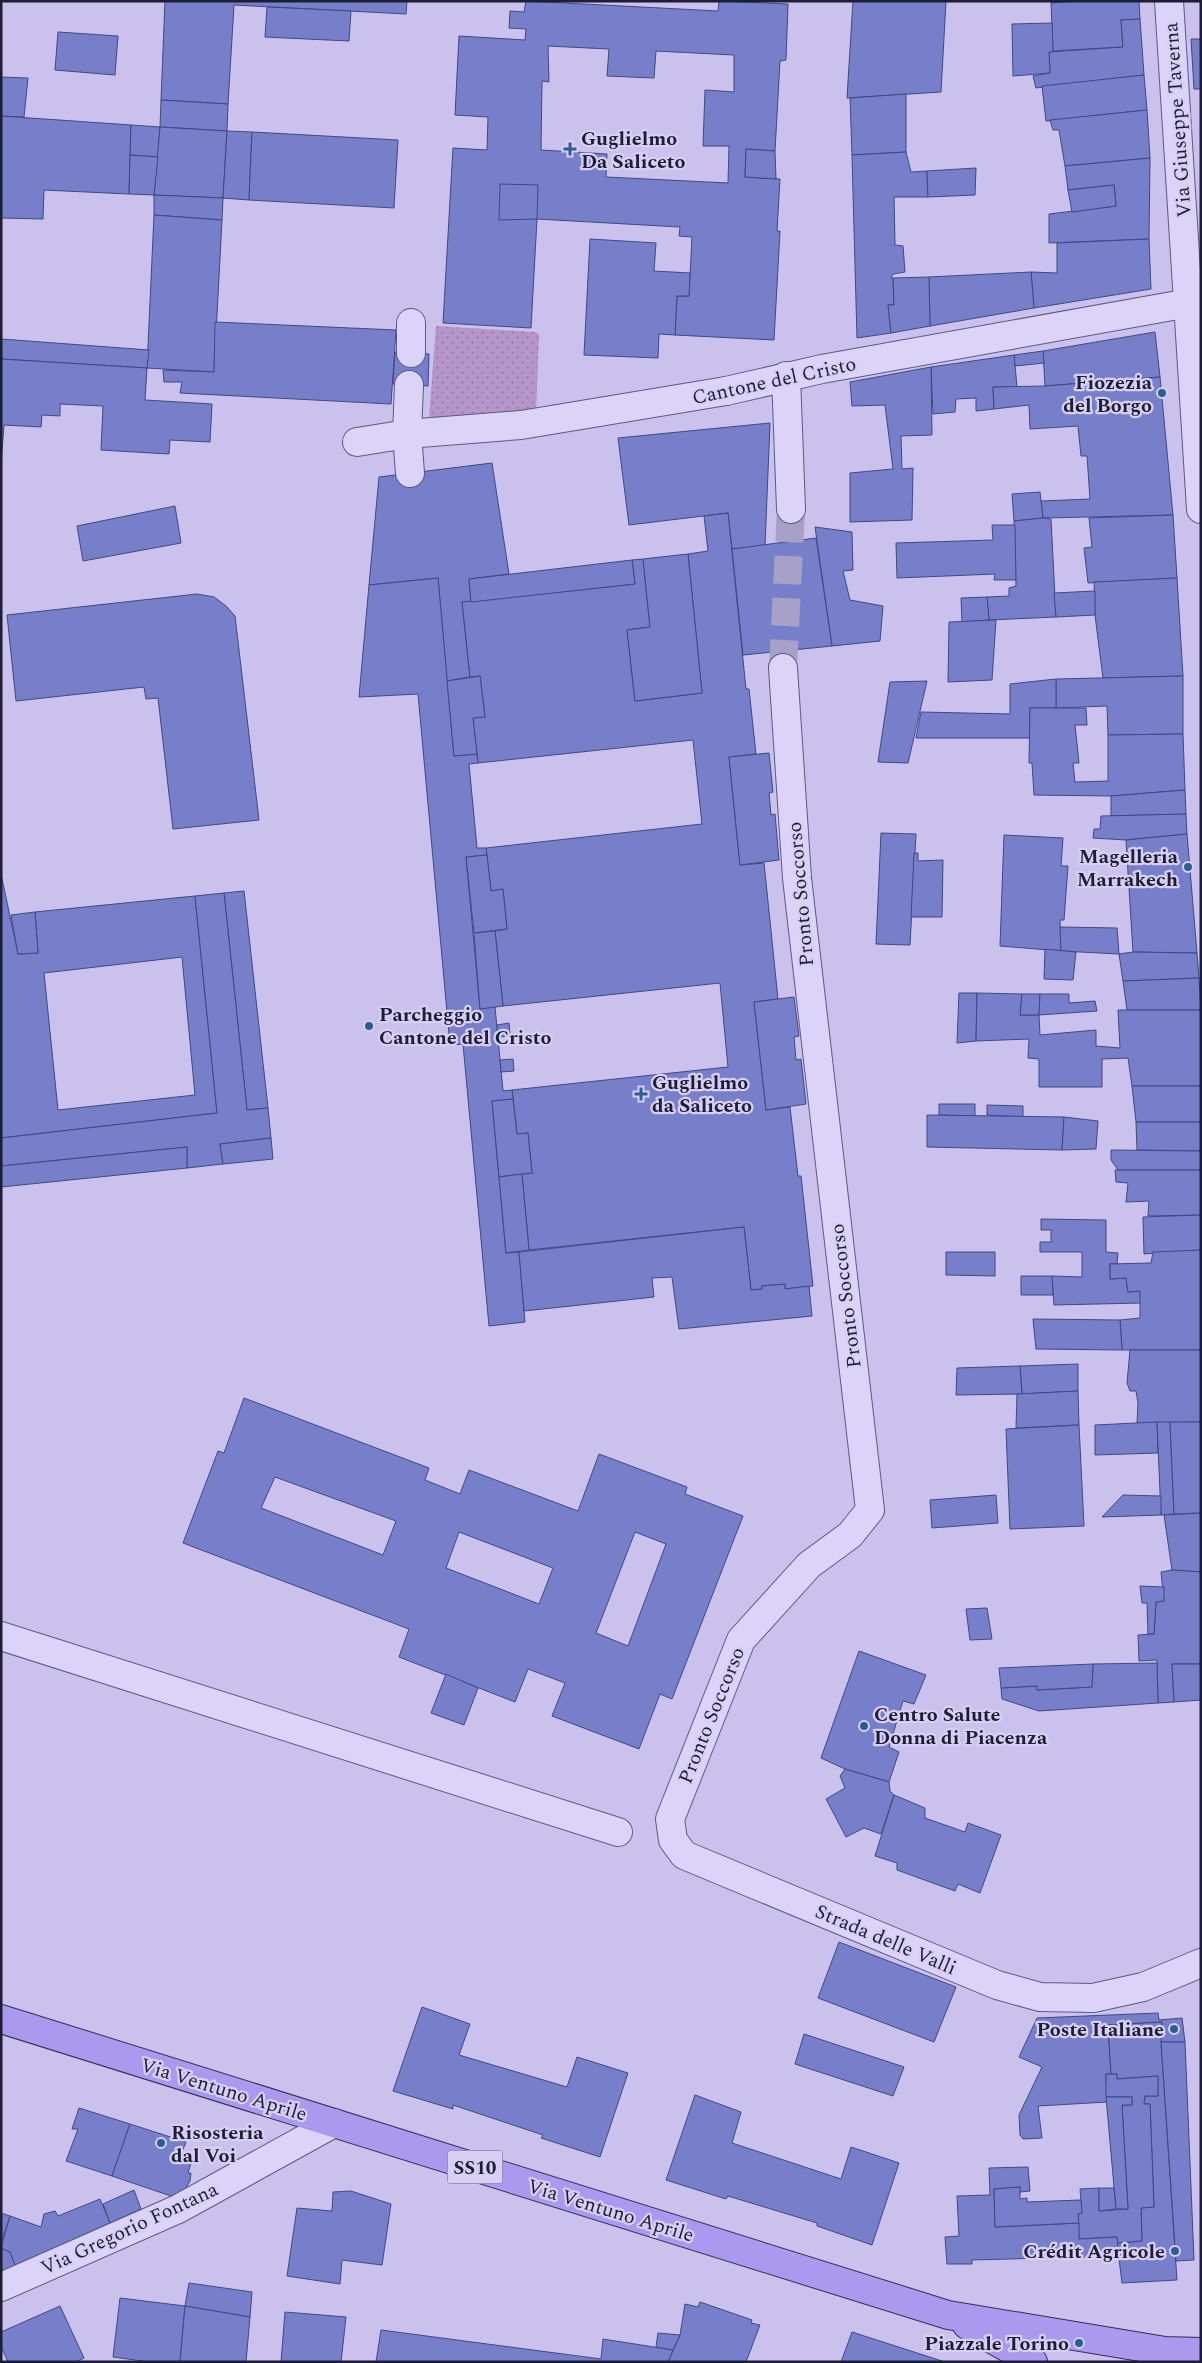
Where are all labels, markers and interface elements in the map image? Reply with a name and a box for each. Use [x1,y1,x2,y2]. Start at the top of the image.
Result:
street label: Via Giuseppe Taverna [1156,21,1200,218]
place label: Guglielmo Da Saliceto [581,124,685,177]
marker: Guglielmo Da Saliceto [563,142,577,156]
street label: Cantone del Cristo [689,349,859,413]
place label: Fiozezia del Borgo [1063,368,1153,421]
marker: Fiozezia del Borgo [1156,387,1168,399]
street label: Pronto Soccorso [780,820,822,967]
place label: Magelleria Marrakech [1077,842,1179,895]
marker: Magelleria Marrakech [1182,861,1194,873]
place label: Parcheggio Cantone del Cristo [379,1000,551,1053]
marker: Parcheggio Cantone del Cristo [363,1020,375,1032]
place label: Guglielmo da Saliceto [652,1068,752,1121]
marker: Guglielmo da Saliceto [634,1087,648,1101]
street label: Pronto Soccorso [822,1222,870,1370]
street label: Pronto Soccorso [671,1642,753,1788]
place label: Centro Salute Donna di Piacenza [874,1700,1048,1753]
marker: Centro Salute Donna di Piacenza [858,1720,870,1732]
street label: Strada delle Valli [810,1897,961,1983]
place label: Poste Italiane [1036,2015,1164,2045]
marker: Poste Italiane [1168,2023,1180,2035]
street label: Via Ventuno Aprile [137,2050,311,2130]
place label: Risosteria dal Voi [171,2118,264,2171]
marker: Risosteria dal Voi [155,2137,167,2149]
road number: SS10 [448,2150,502,2184]
street label: Via Ventuno Aprile [524,2171,698,2251]
street label: Via Gregorio Fontana [36,2175,223,2283]
place label: Crédit Agricole [1023,2237,1165,2267]
marker: Crédit Agricole [1169,2245,1181,2257]
place label: Piazzale Torino [924,2329,1069,2359]
marker: Piazzale Torino [1073,2337,1085,2349]

